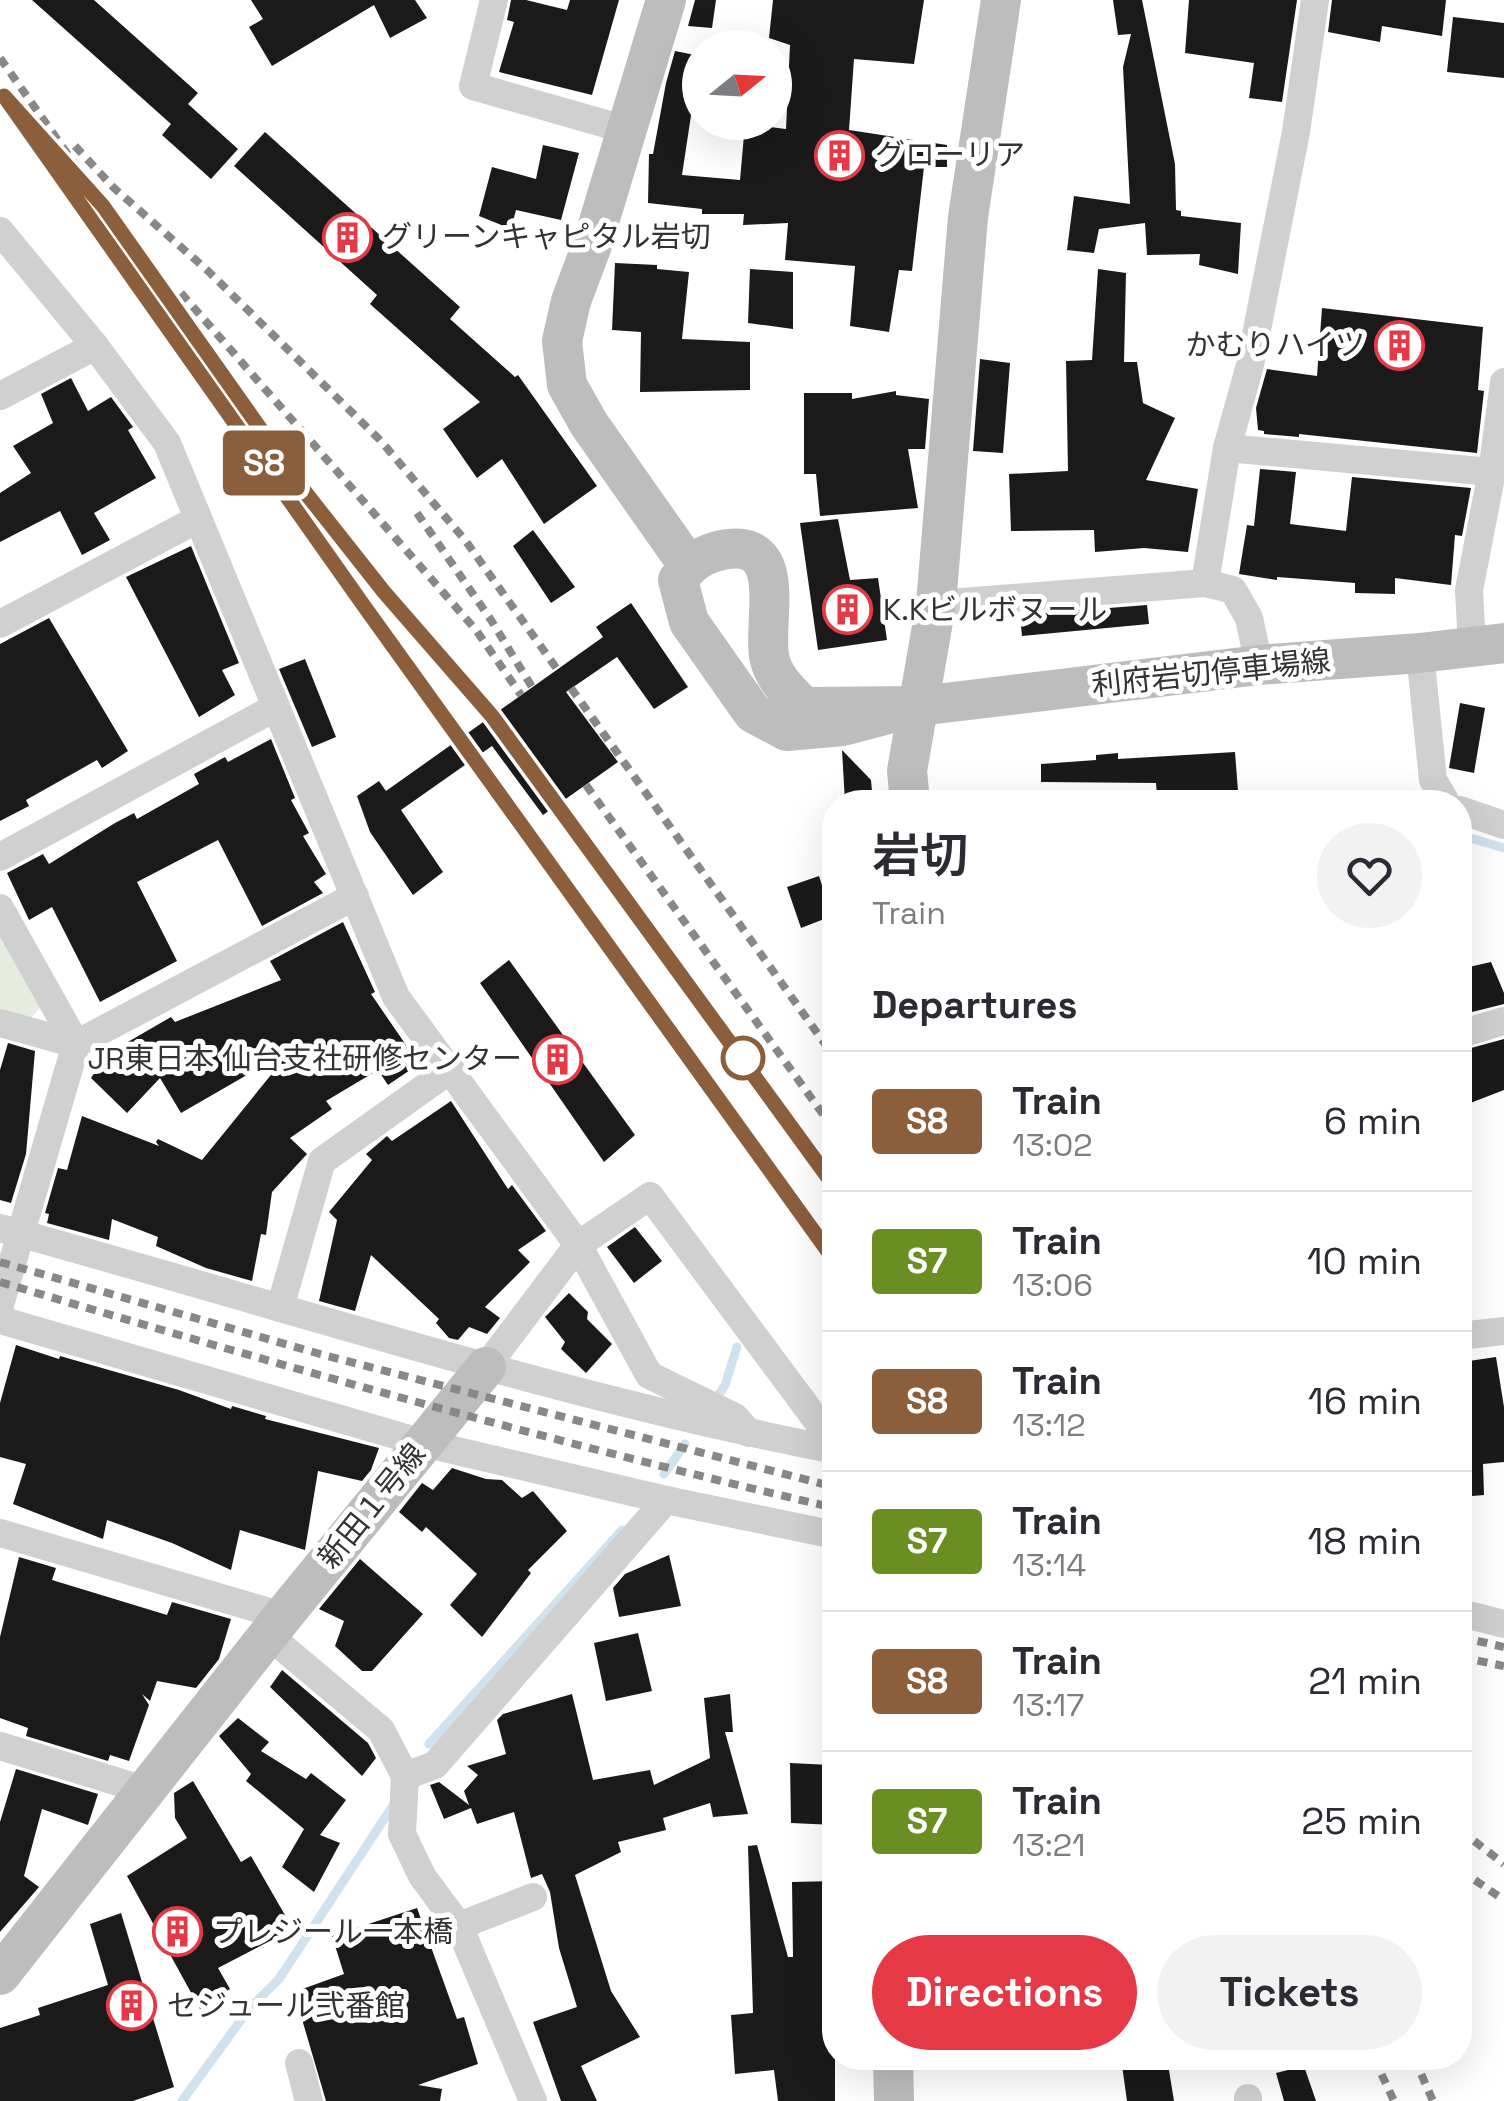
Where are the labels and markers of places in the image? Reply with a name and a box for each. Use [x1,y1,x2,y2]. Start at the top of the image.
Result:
building icon: グローリア [814,129,866,181]
place label: グローリア [875,135,1025,174]
building icon: グリーンキャピタル岩切 [321,211,373,263]
place label: グリーンキャピタル岩切 [382,217,711,256]
building icon: かむりハイツ [1374,319,1426,371]
place label: かむりハイツ [1186,325,1365,364]
building icon: K.Kビルボヌール [822,584,874,636]
place label: K.Kビルボヌール [883,590,1107,629]
building icon: JR東日本 仙台支社研修センター [531,1033,583,1085]
unlabelled marker [722,1037,764,1079]
place label: JR東日本 仙台支社研修センター [88,1039,522,1078]
building icon: プレジール一本橋 [152,1906,204,1958]
place label: プレジール一本橋 [213,1912,453,1951]
building icon: セジュール弐番館 [106,1980,158,2032]
place label: セジュール弐番館 [167,1986,405,2025]

